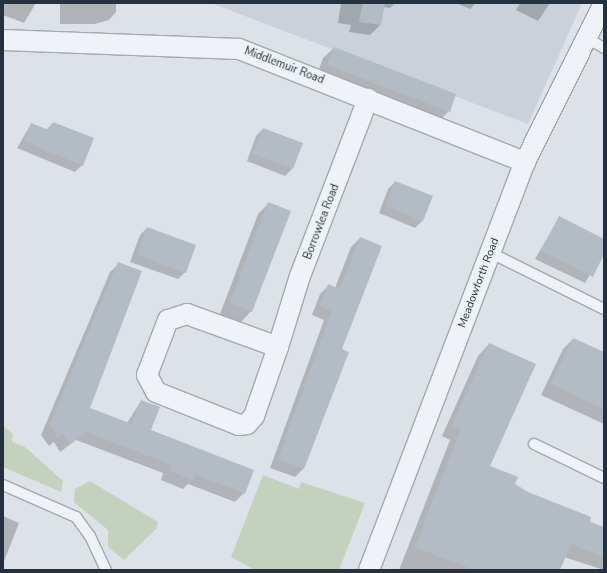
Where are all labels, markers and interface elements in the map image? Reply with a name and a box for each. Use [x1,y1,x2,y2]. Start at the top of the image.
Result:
street label: Middlemuir Road [242,45,326,87]
street label: Borrowlea Road [302,182,342,262]
street label: Meadowforth Road [456,236,502,330]

